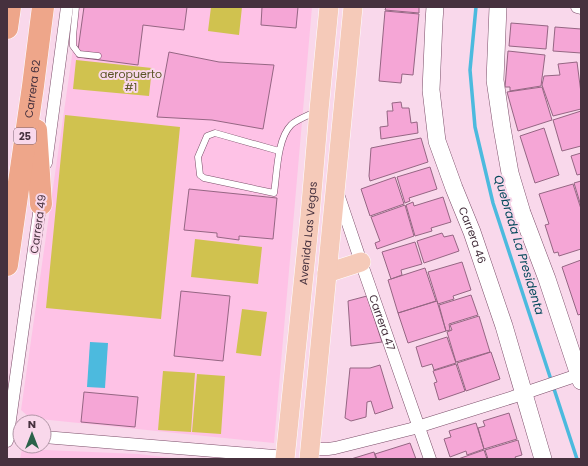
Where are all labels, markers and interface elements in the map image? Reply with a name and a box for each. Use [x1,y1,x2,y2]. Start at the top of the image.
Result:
street label: Carrera 62 [20,59,44,119]
park label: aeropuerto #1 [100,66,162,95]
road number: 25 [14,128,36,144]
water label: Quebrada La Presidenta [490,173,549,317]
street label: Avenida Las Vegas [295,181,321,286]
street label: Carrera 49 [26,193,50,254]
street label: Carrera 46 [454,204,490,266]
street label: Carrera 47 [365,292,399,353]
north arrow [12,414,52,454]
text: N [28,416,36,432]

